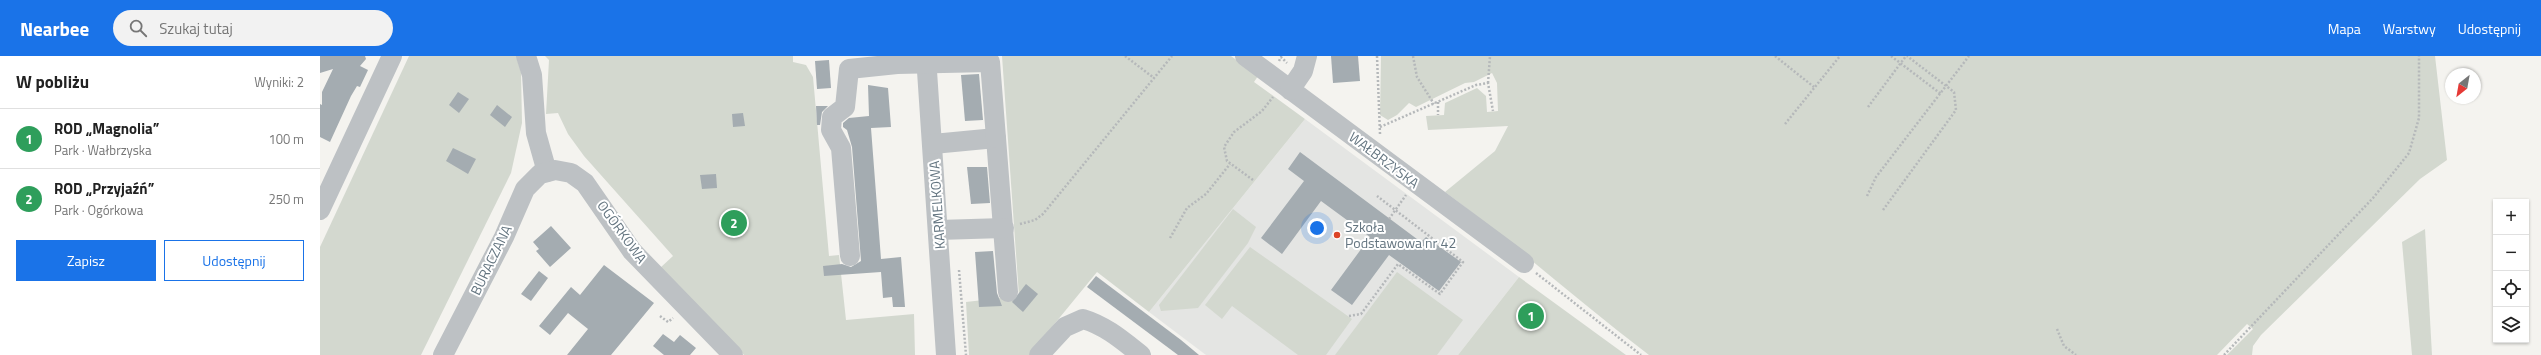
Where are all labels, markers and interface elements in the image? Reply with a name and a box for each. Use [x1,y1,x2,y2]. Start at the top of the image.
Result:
search box [113,10,393,46]
text: Nearbee [20,14,89,43]
icon: search [127,17,149,39]
text: Szukaj tutaj [159,17,233,40]
text: Mapa [2328,18,2361,39]
text: Warstwy [2383,18,2436,39]
text: Udostępnij [2458,18,2521,39]
north arrow [2445,68,2481,104]
text: W pobliżu [16,69,89,95]
text: Wyniki: 2 [254,72,304,92]
text: ROD „Magnolia” [54,117,159,140]
street label: WAŁBRZYSKA [1345,126,1424,193]
text: 1 [25,129,33,149]
text: 100 m [268,129,304,149]
text: Park · Wałbrzyska [54,140,151,160]
street label: KARMELKOWA [923,160,950,250]
text: ROD „Przyjaźń” [54,177,154,200]
text: 2 [25,189,33,209]
text: 250 m [268,189,304,209]
street label: OGÓRKOWA [592,196,653,268]
map controls [2493,199,2529,343]
button: + [2493,199,2529,235]
text: Park · Ogórkowa [54,200,143,220]
pin: 2 [721,208,747,238]
place label: Szkoła Podstawowa nr 42 [1345,216,1456,253]
your location [1307,218,1327,238]
street label: BURACZANA [465,221,517,298]
marker: Szkoła Podstawowa nr 42 [1332,230,1342,240]
button: − [2493,235,2529,271]
button: Zapisz [16,240,156,281]
button: Udostępnij [164,240,304,281]
button: locate [2493,271,2529,307]
pin: 1 [1518,301,1544,331]
button: layers [2493,307,2529,343]

